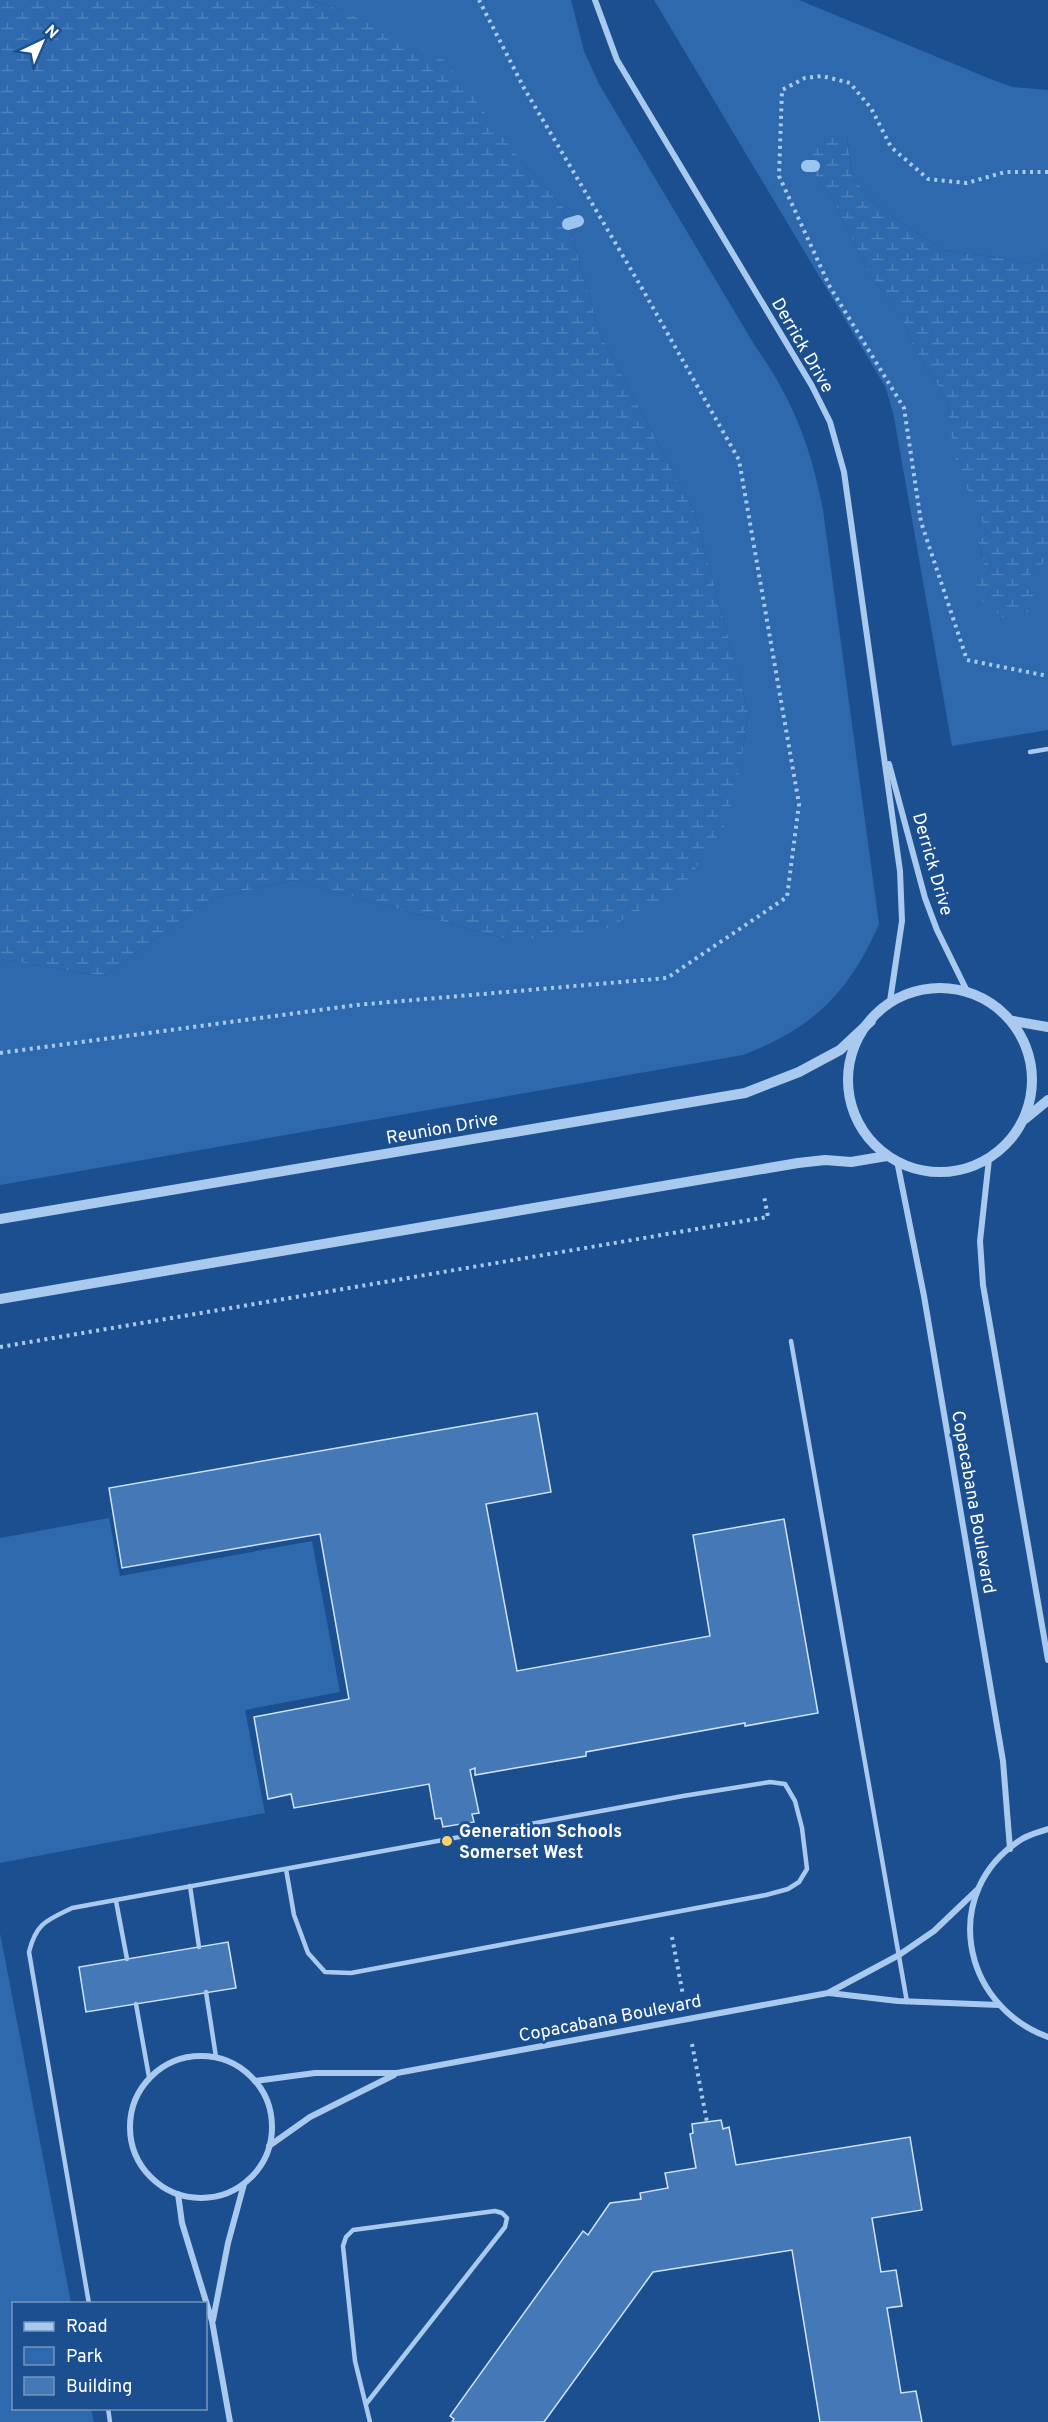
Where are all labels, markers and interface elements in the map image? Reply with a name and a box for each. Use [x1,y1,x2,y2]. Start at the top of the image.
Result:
north arrow [12,12,72,72]
text: N [40,21,62,44]
street label: Derrick Drive [765,294,838,397]
street label: Derrick Drive [906,810,957,918]
street label: Reunion Drive [385,1108,500,1151]
street label: Copacabana Boulevard [945,1409,1000,1596]
place label: Generation Schools Somerset West [459,1821,622,1865]
marker: Generation Schools Somerset West [440,1834,454,1848]
street label: Copacabana Boulevard [517,1990,704,2048]
legend [12,2302,207,2410]
text: Road [66,2316,108,2339]
text: Park [66,2346,103,2369]
text: Building [66,2376,132,2399]

